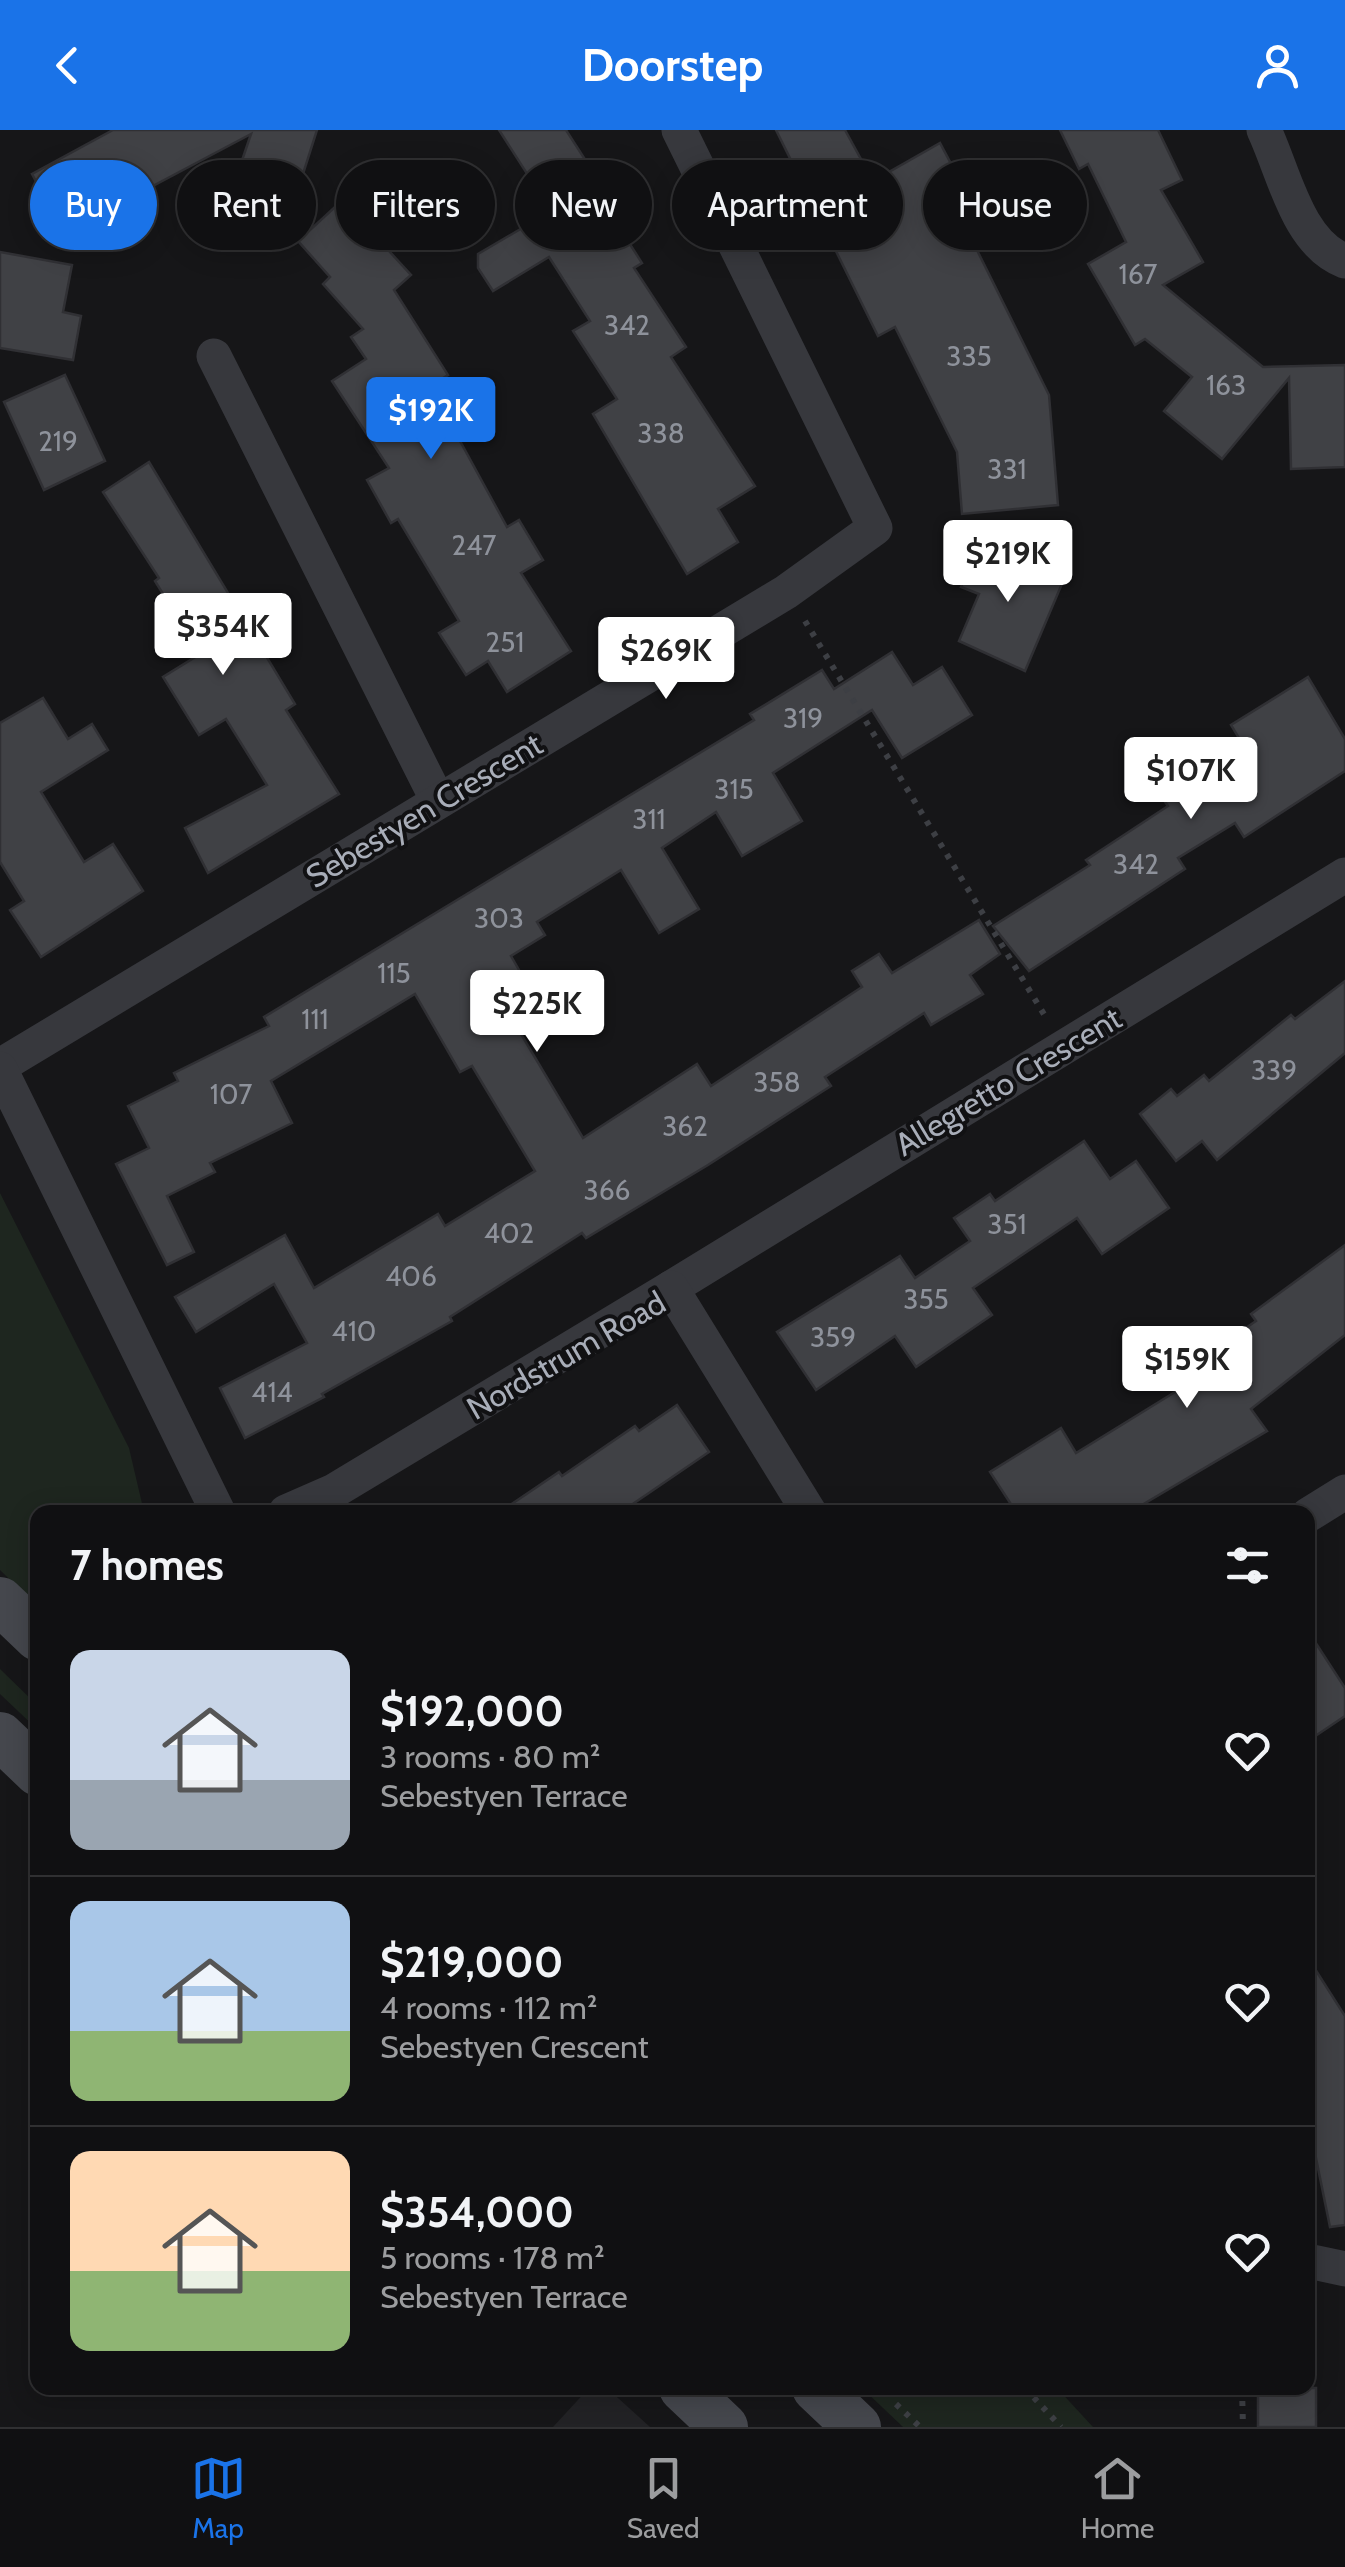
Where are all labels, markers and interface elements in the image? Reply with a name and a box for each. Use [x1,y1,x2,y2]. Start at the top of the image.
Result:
icon: back [40,38,95,93]
text: Doorstep [582,38,763,92]
icon: person [1250,38,1305,93]
chip: Buy [30,160,157,250]
chip: Rent [177,160,316,250]
chip: Filters [336,160,495,250]
chip: New [515,160,652,250]
chip: Apartment [672,160,903,250]
chip: House [923,160,1087,250]
house number: 167 [1119,257,1157,291]
house number: 342 [604,308,650,342]
house number: 335 [946,339,992,373]
house number: 163 [1206,368,1246,402]
pin: $192K [361,377,501,462]
text: $192K [388,390,474,429]
house number: 338 [637,416,685,450]
house number: 219 [38,424,78,458]
house number: 331 [987,452,1027,486]
pin: $219K [938,520,1078,605]
house number: 247 [452,528,496,562]
text: $219K [965,533,1051,572]
pin: $354K [153,593,293,678]
text: $354K [177,606,269,645]
pin: $269K [596,617,736,702]
house number: 251 [486,625,524,659]
text: $269K [620,630,712,669]
house number: 319 [783,701,823,735]
street label: Sebestyen Crescent [299,724,549,896]
pin: $107K [1121,737,1261,822]
text: $107K [1146,750,1236,789]
house number: 315 [714,772,754,806]
house number: 311 [632,802,666,836]
house number: 342 [1113,847,1159,881]
house number: 303 [474,901,524,935]
house number: 115 [377,956,411,990]
pin: $225K [467,970,607,1055]
text: $225K [492,983,582,1022]
street label: Allegretto Crescent [888,998,1128,1164]
house number: 111 [301,1002,329,1036]
house number: 339 [1251,1053,1297,1087]
house number: 358 [753,1065,801,1099]
house number: 107 [210,1077,252,1111]
house number: 362 [662,1109,708,1143]
house number: 366 [584,1173,630,1207]
house number: 351 [987,1207,1027,1241]
house number: 402 [484,1216,534,1250]
house number: 406 [385,1259,437,1293]
street label: Nordstrum Road [460,1282,672,1428]
house number: 355 [903,1282,949,1316]
house number: 410 [332,1314,376,1348]
house number: 359 [810,1320,856,1354]
pin: $159K [1117,1326,1257,1411]
text: $159K [1144,1339,1230,1378]
house number: 414 [251,1375,293,1409]
icon: filters [1220,1538,1275,1593]
text: 7 homes [70,1539,224,1591]
text: $192,000 [380,1685,564,1737]
icon: home [150,1690,270,1810]
icon: heart [1220,1723,1275,1778]
text: 3 rooms · 80 m² [380,1737,600,1776]
text: Sebestyen Terrace [380,1776,628,1815]
text: $219,000 [380,1936,563,1988]
icon: home [150,1941,270,2061]
icon: heart [1220,1974,1275,2029]
text: 4 rooms · 112 m² [380,1988,597,2027]
text: Sebestyen Crescent [380,2027,648,2066]
text: $354,000 [380,2186,574,2238]
icon: home [150,2191,270,2311]
icon: heart [1220,2224,1275,2279]
text: 5 rooms · 178 m² [380,2238,605,2277]
text: Sebestyen Terrace [380,2277,628,2316]
tab: Map [191,2451,246,2545]
tab: Saved [627,2451,700,2545]
tab: Home [1081,2451,1154,2545]

